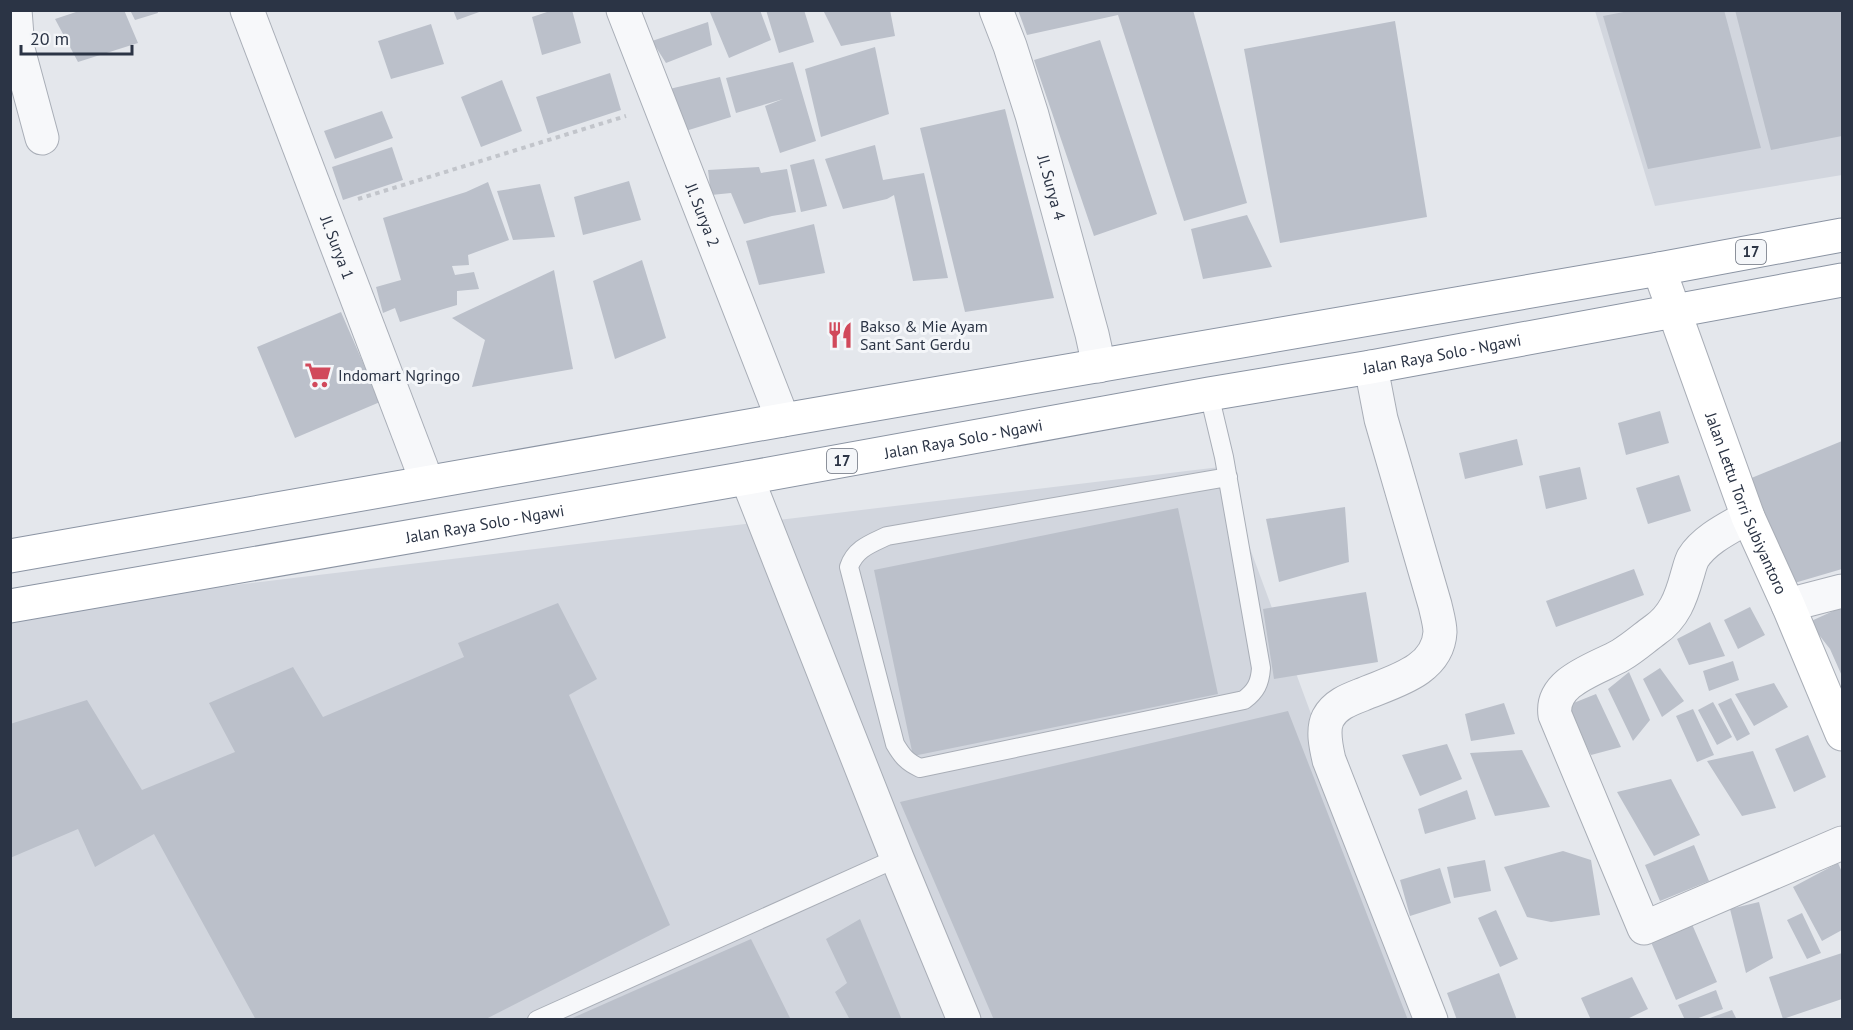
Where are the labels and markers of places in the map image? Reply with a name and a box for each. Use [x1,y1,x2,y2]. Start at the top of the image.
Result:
place label: Bakso & Mie Ayam Sant Sant Gerdu [860,316,988,354]
restaurant icon: Bakso & Mie Ayam Sant Sant Gerdu [825,320,855,350]
supermarket icon: Indomart Ngringo [303,360,333,390]
place label: Indomart Ngringo [338,365,460,385]

